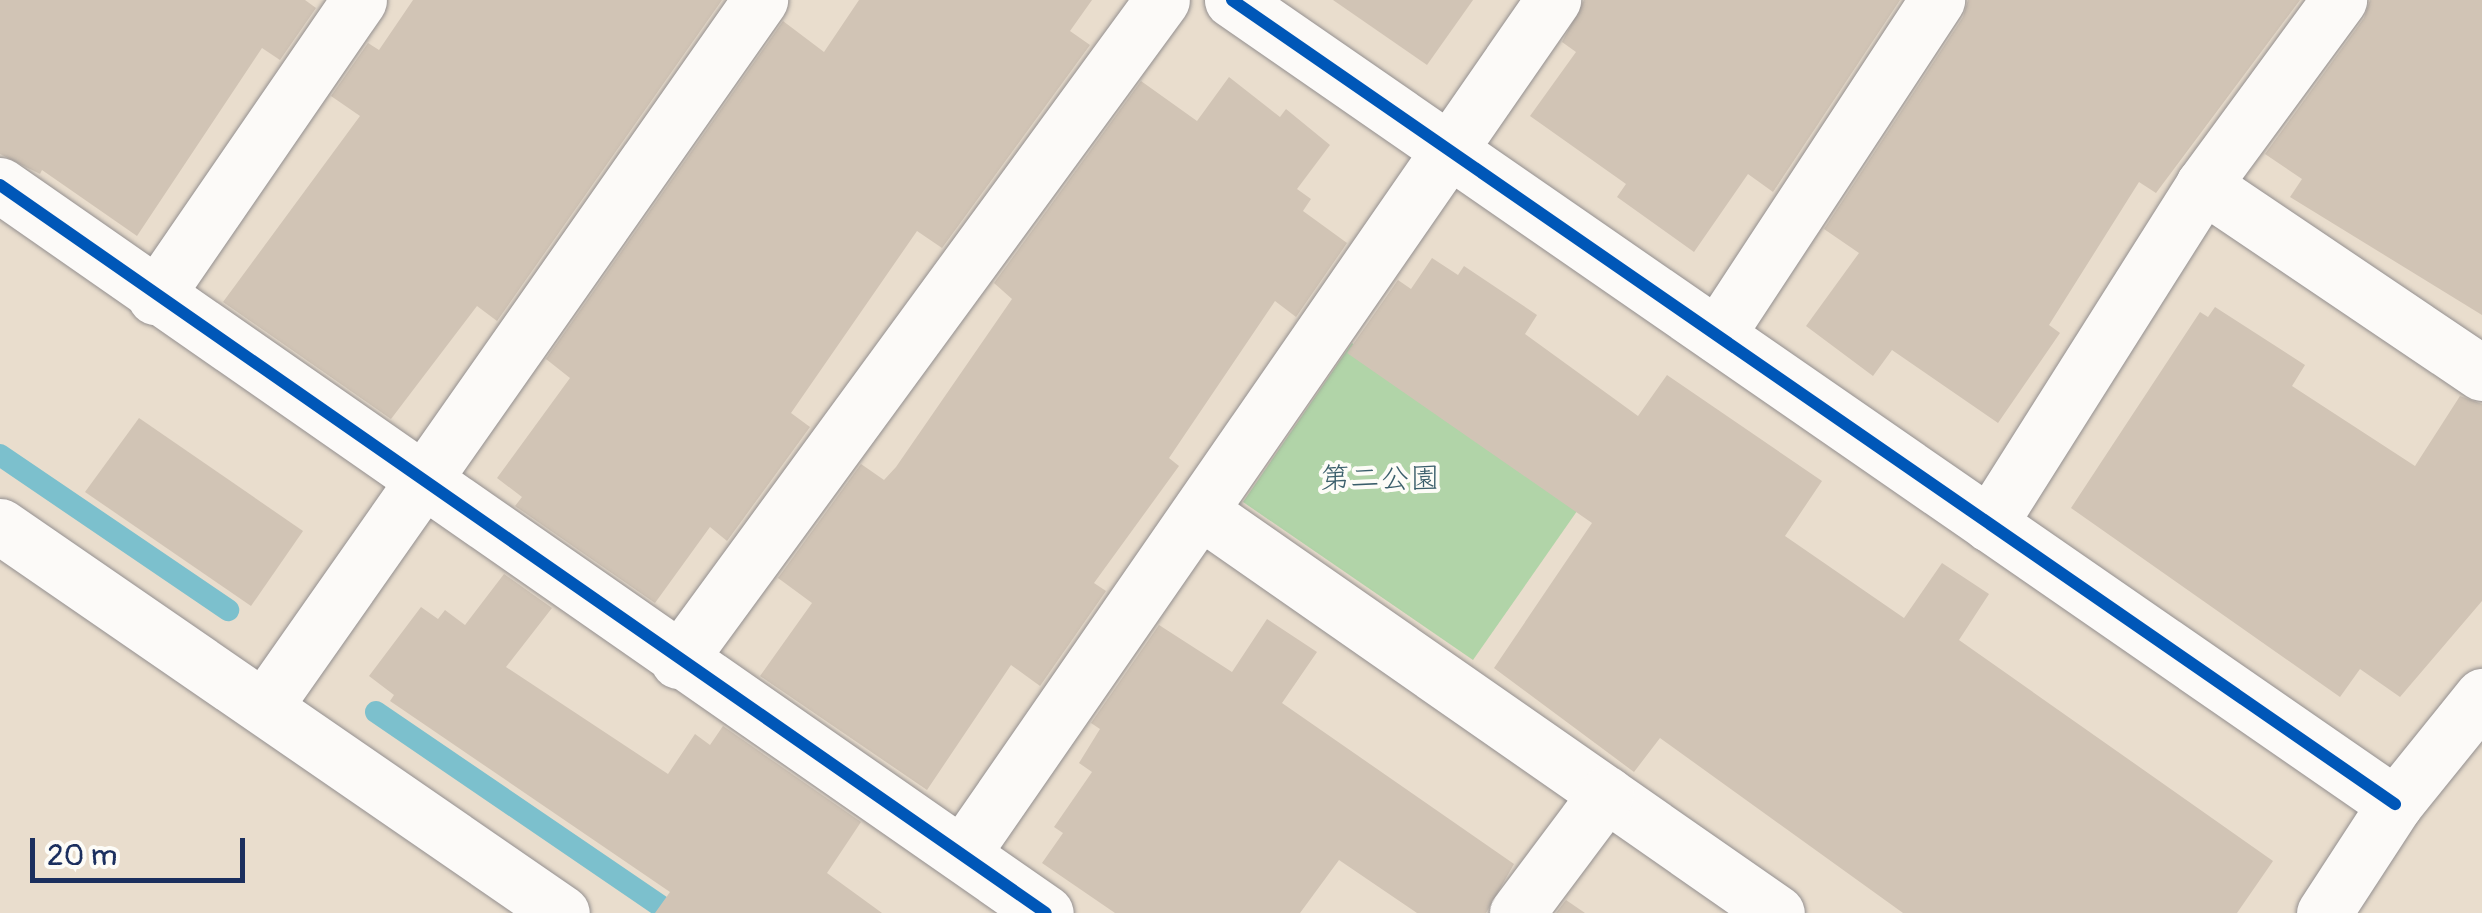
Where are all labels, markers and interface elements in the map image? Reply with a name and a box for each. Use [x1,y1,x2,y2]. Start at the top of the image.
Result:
park label: 第二公園 [1320,461,1440,497]
scale bar [35,818,250,880]
text: 20 m [47,837,117,874]

